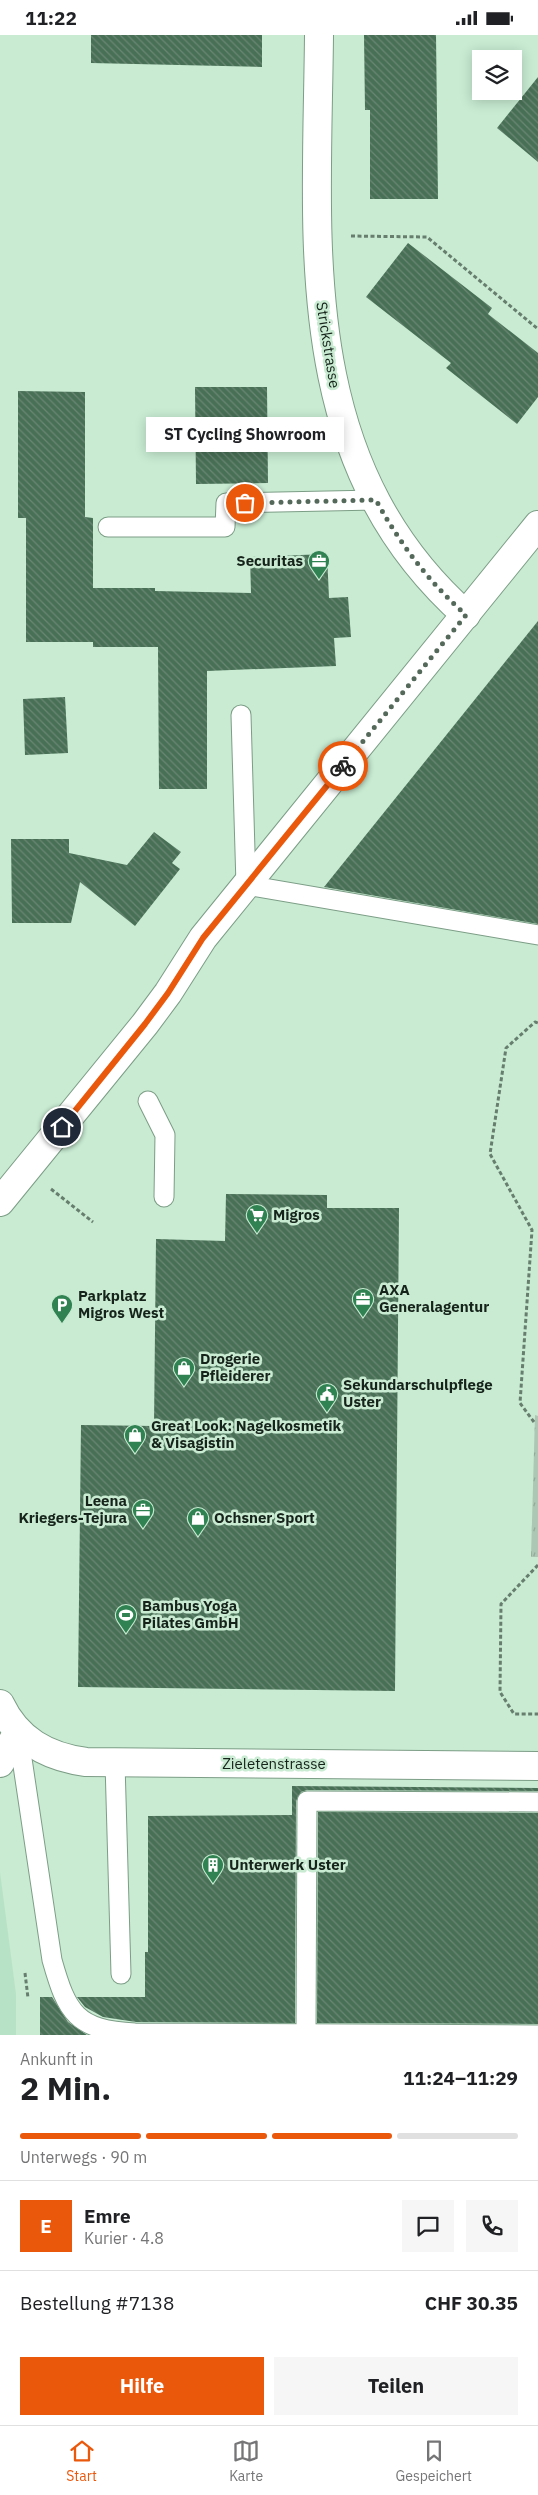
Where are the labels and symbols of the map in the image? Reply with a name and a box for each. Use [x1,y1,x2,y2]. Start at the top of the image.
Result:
street label: Strickstrasse [312,300,345,389]
callout: ST Cycling Showroom [146,418,344,453]
pin [224,482,266,524]
office icon: Securitas [307,549,331,580]
place label: Securitas [236,551,303,570]
courier [318,741,368,791]
pin [41,1106,83,1148]
supermarket icon: Migros [245,1203,269,1234]
place label: Migros [273,1205,320,1224]
place label: AXA Generalagentur [379,1280,489,1316]
place label: Parkplatz Migros West [78,1286,164,1322]
office icon: AXA Generalagentur [351,1287,375,1318]
parking icon: Parkplatz Migros West [50,1293,74,1324]
place label: Drogerie Pfleiderer [200,1349,271,1385]
shop icon: Drogerie Pfleiderer [172,1356,196,1387]
place label: Sekundarschulpflege Uster [343,1375,493,1411]
public building icon: Sekundarschulpflege Uster [315,1382,339,1413]
place label: Great Look: Nagelkosmetik & Visagistin [151,1416,342,1452]
shop icon: Great Look: Nagelkosmetik & Visagistin [123,1423,147,1454]
place label: Leena Kriegers-Tejura [18,1491,127,1527]
office icon: Leena Kriegers-Tejura [131,1498,155,1529]
shop icon: Ochsner Sport [186,1506,210,1537]
place label: Ochsner Sport [214,1508,315,1527]
place label: Bambus Yoga Pilates GmbH [142,1596,239,1632]
sports icon: Bambus Yoga Pilates GmbH [114,1603,138,1634]
street label: Zieletenstrasse [222,1754,326,1773]
building icon: Unterwerk Uster [201,1853,225,1884]
place label: Unterwerk Uster [229,1855,346,1874]

